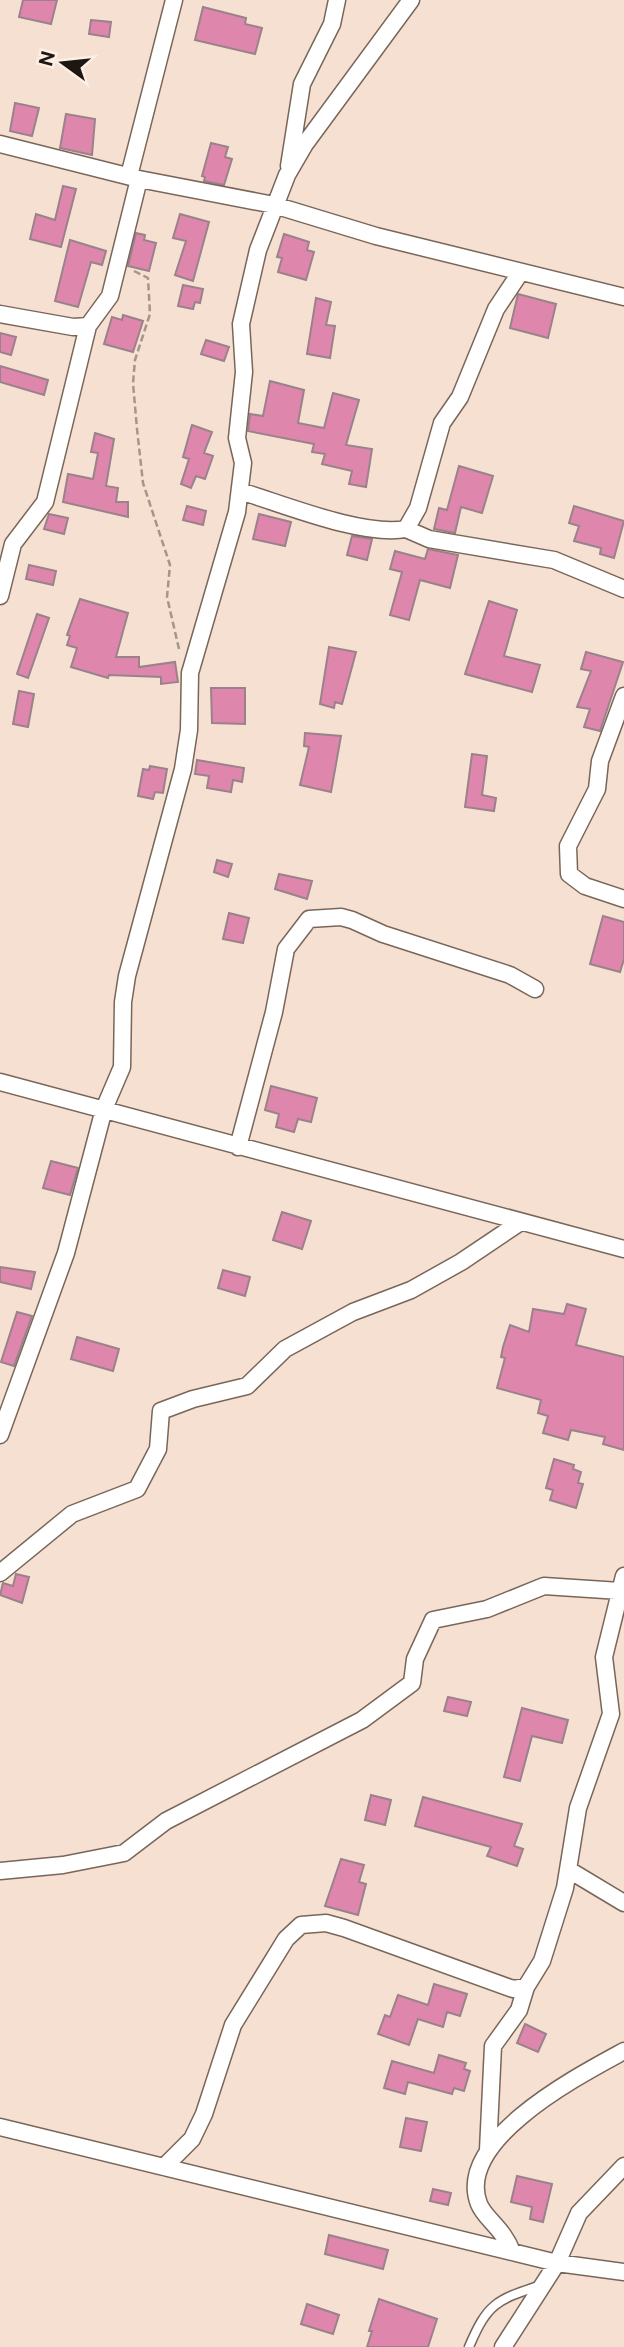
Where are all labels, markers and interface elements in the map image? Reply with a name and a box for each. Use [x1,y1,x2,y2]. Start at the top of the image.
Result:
north arrow [28,28,98,98]
text: N [34,49,59,69]

